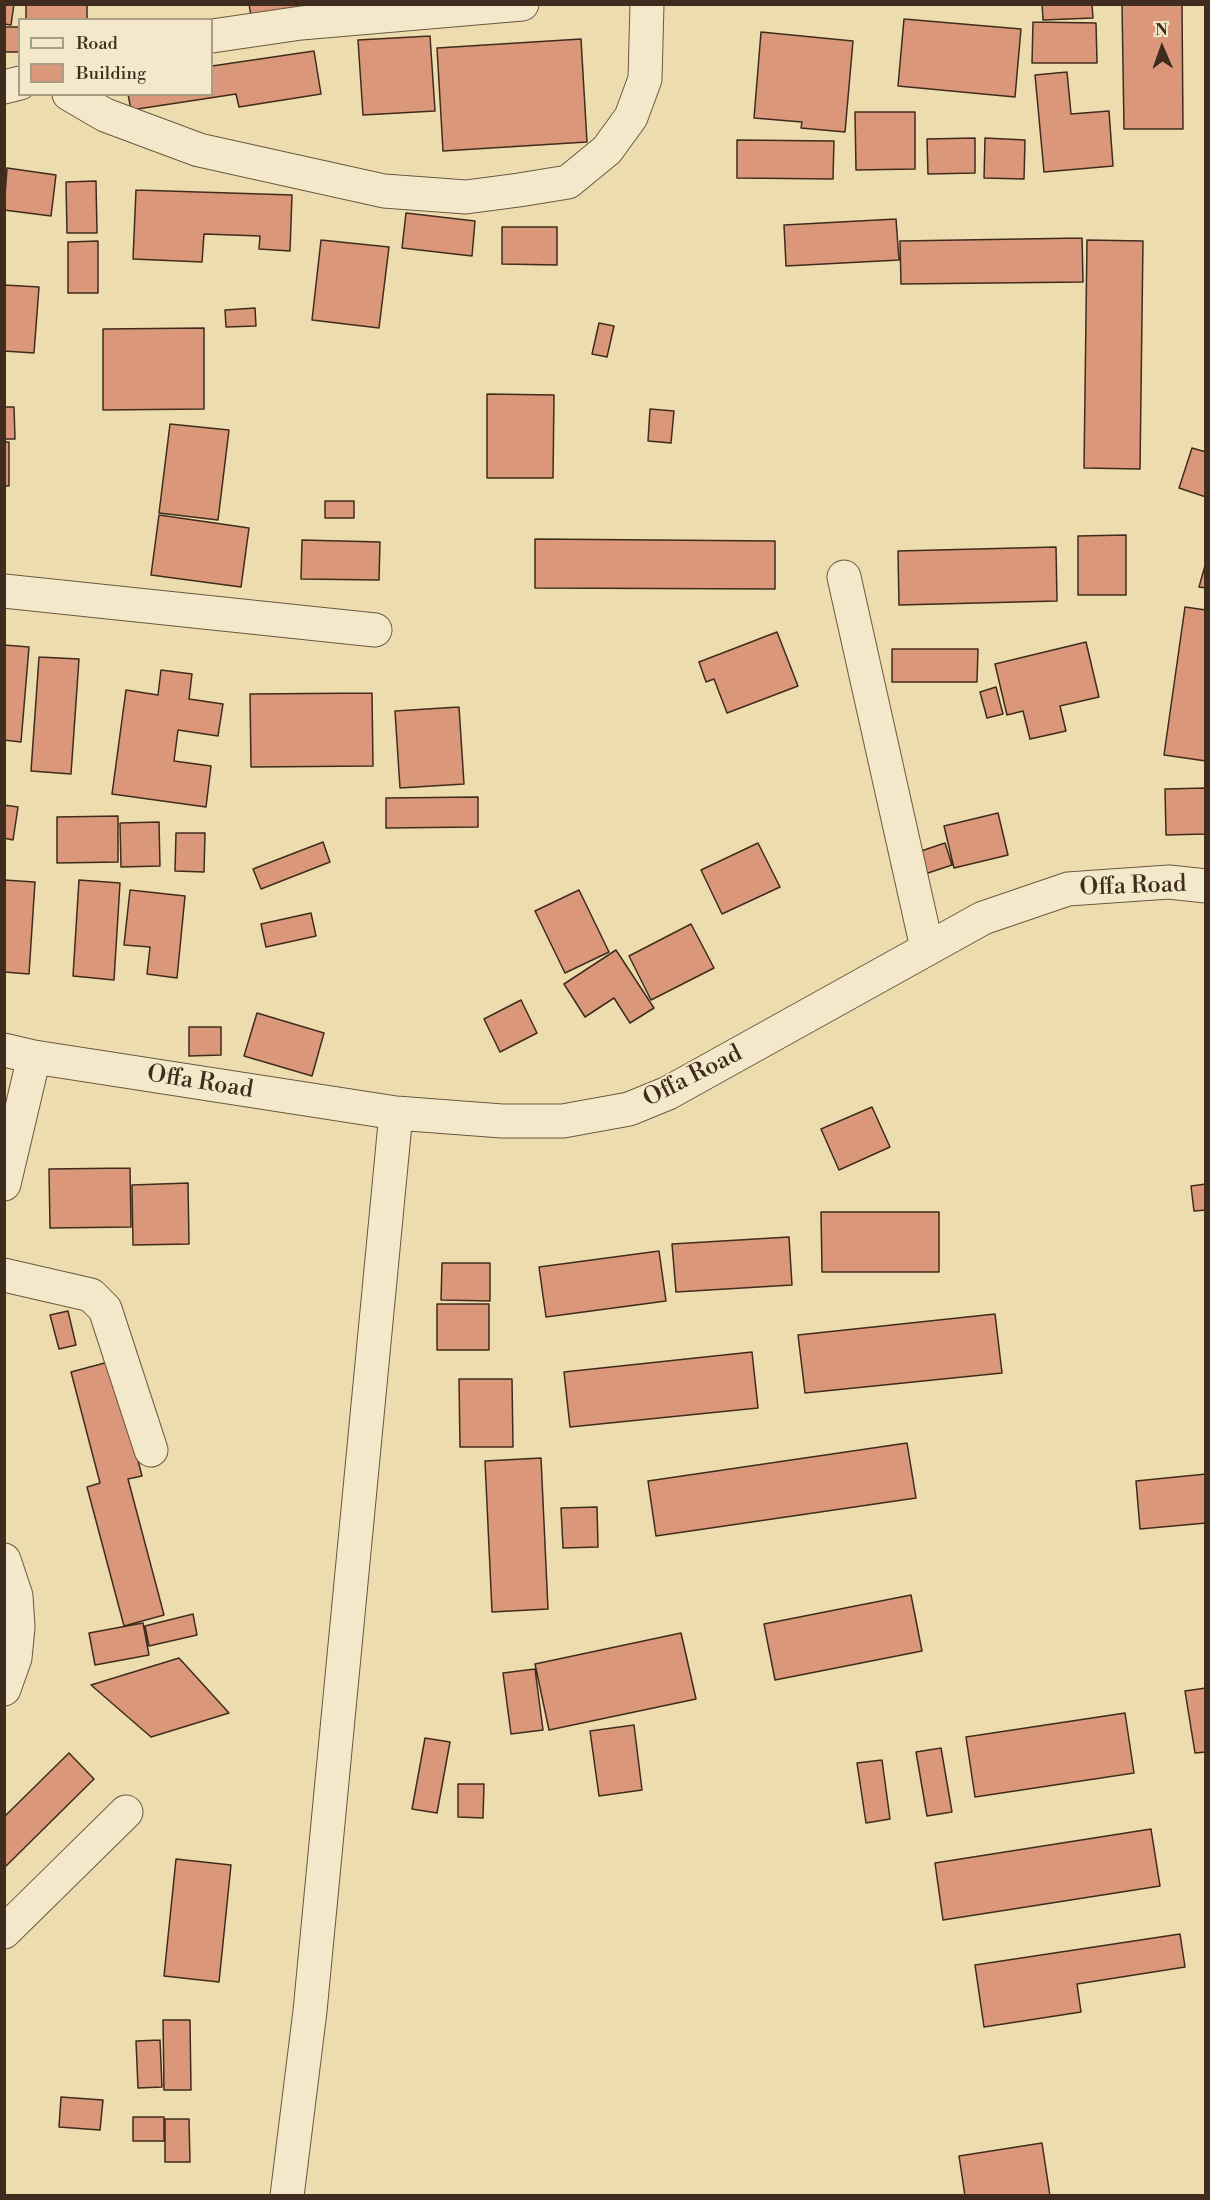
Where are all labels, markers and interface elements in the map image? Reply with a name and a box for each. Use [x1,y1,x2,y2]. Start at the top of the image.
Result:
legend [18,18,213,96]
north arrow [1132,18,1192,78]
text: N [1155,20,1168,40]
text: Road [76,32,118,55]
text: Building [76,62,146,85]
street label: Offa Road [1079,871,1187,903]
street label: Offa Road [639,1040,747,1114]
street label: Offa Road [145,1060,255,1106]

